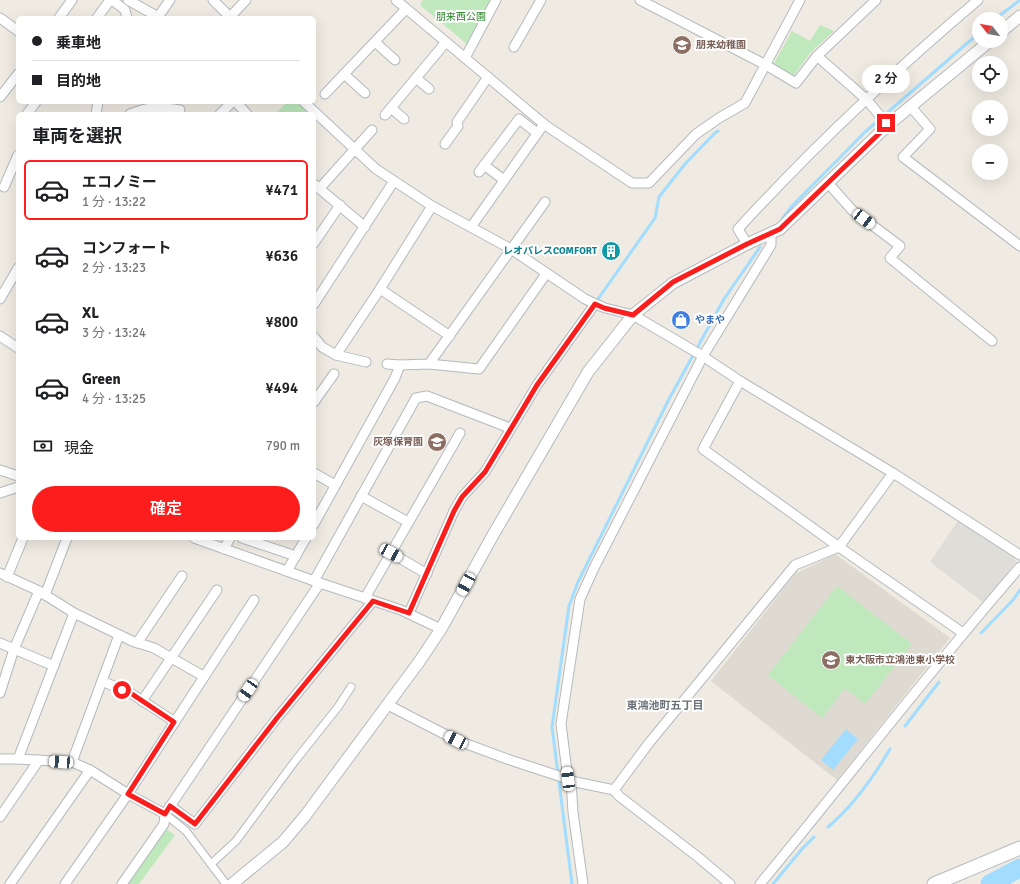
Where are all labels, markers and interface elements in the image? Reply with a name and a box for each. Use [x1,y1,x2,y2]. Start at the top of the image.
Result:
park label: 朋来西公園 [436,11,486,23]
north arrow [972,12,1008,48]
map controls [972,12,1008,180]
text: 乗車地 [56,34,101,52]
school or university icon: 朋来幼稚園 [671,34,693,56]
place label: 朋来幼稚園 [696,39,746,51]
button: locate [972,56,1008,92]
callout: 2 分 [862,65,910,93]
text: 2 分 [875,71,897,87]
text: 目的地 [56,72,101,90]
button: + [972,100,1008,136]
route end [877,114,895,132]
text: 車両を選択 [32,125,122,147]
button: − [972,144,1008,180]
icon: car [34,172,70,208]
text: エコノミー [82,173,157,191]
text: ¥471 [266,181,298,199]
text: 1 分 · 13:22 [82,194,146,210]
car [851,207,877,231]
icon: car [34,238,70,274]
text: コンフォート [82,239,172,257]
building icon: レオパレスCOMFORT [600,240,622,262]
place label: レオパレスCOMFORT [503,245,598,257]
text: ¥636 [266,247,298,265]
text: 2 分 · 13:23 [82,260,146,276]
icon: car [34,304,70,340]
text: XL [82,304,99,322]
shop icon: やまや [670,309,692,331]
text: ¥800 [266,313,298,331]
place label: やまや [695,314,725,326]
text: 3 分 · 13:24 [82,325,146,341]
icon: car [34,370,70,406]
text: Green [82,370,121,388]
text: ¥494 [266,379,298,397]
text: 4 分 · 13:25 [82,391,146,407]
school or university icon: 灰塚保育園 [426,431,448,453]
icon: cash [32,435,54,457]
place label: 灰塚保育園 [373,436,423,448]
text: 790 m [266,438,300,454]
text: 現金 [64,439,94,457]
button: 確定 [32,486,300,532]
car [378,542,404,564]
car [455,571,477,597]
school or university icon: 東大阪市立鴻池東小学校 [820,649,842,671]
place label: 東大阪市立鴻池東小学校 [845,654,955,666]
car [236,677,260,703]
route start [113,681,131,699]
district label: 東鴻池町五丁目 [627,699,704,712]
car [443,729,469,751]
car [49,755,73,769]
car [561,766,575,792]

